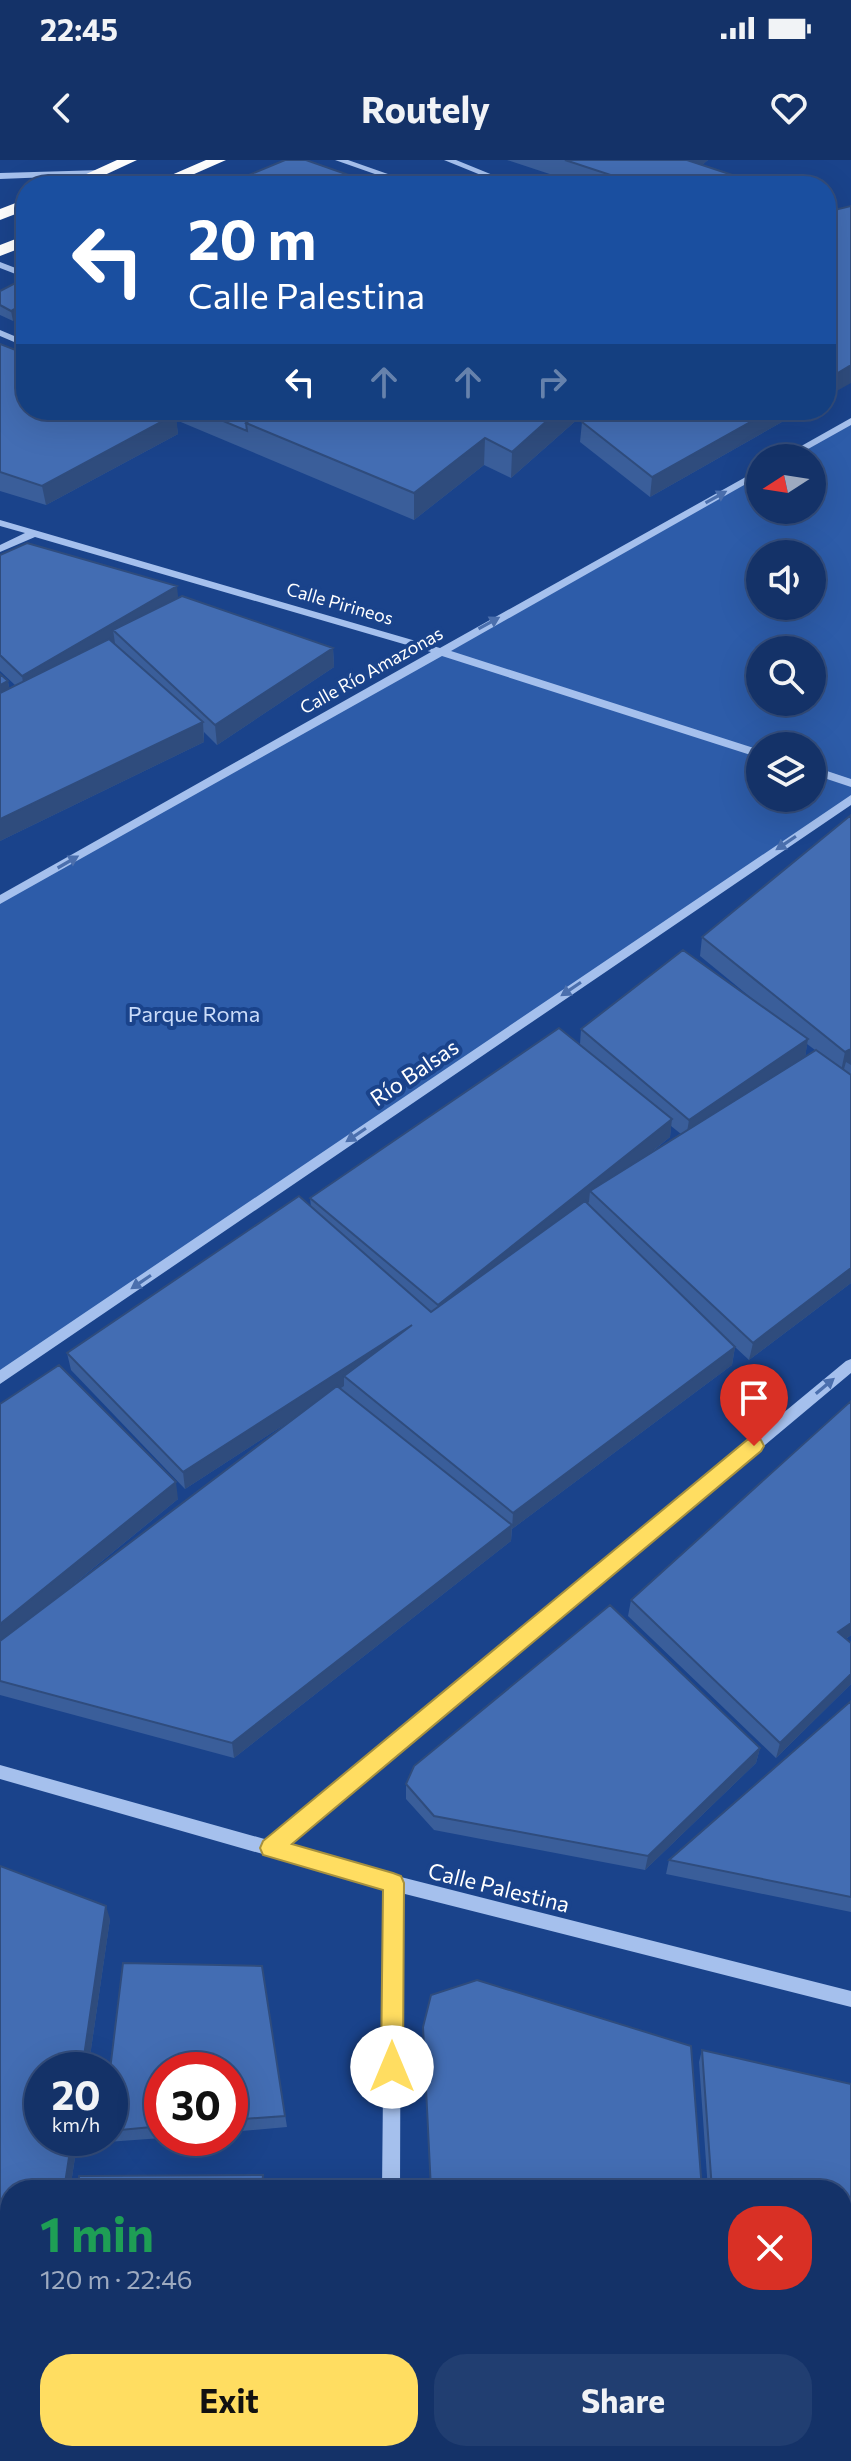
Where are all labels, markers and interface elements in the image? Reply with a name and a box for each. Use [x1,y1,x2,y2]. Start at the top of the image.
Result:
text: 22:45 [40,10,118,47]
icon: back [40,86,84,130]
text: Routely [361,86,490,130]
icon: heart [767,86,811,130]
text: 20 m [188,203,316,272]
icon: left [56,208,160,312]
text: Calle Palestina [188,272,425,316]
icon: left [278,360,322,404]
icon: ahead [362,360,406,404]
icon: ahead [446,360,490,404]
icon: right [530,360,574,404]
north arrow [746,444,826,524]
map controls [746,444,826,812]
one-way arrow [705,490,727,504]
button: sound [746,540,826,620]
street label: Calle Pirineos [284,577,396,629]
one-way arrow [478,617,500,631]
street label: Calle Río Amazonas [296,622,446,718]
button: search [746,636,826,716]
button: layers [746,732,826,812]
one-way arrow [776,835,797,850]
one-way arrow [57,855,79,869]
one-way arrow [561,981,582,996]
park label: Parque Roma [128,1000,260,1027]
street label: Río Balsas [365,1033,463,1111]
one-way arrow [346,1128,367,1143]
one-way arrow [131,1274,152,1289]
pin [720,1364,788,1446]
icon: arrive [732,1376,776,1420]
one-way arrow [815,1378,835,1395]
street label: Calle Palestina [425,1856,573,1918]
position arrow [350,2025,434,2109]
speed limit sign: 30 [144,2052,248,2156]
text: 20 [51,2069,101,2118]
text: km/h [52,2112,100,2136]
text: 1 min [40,2203,154,2262]
button: close [728,2206,812,2290]
text: 120 m · 22:46 [40,2263,193,2294]
button: Exit [40,2354,418,2446]
button: Share [434,2354,812,2446]

